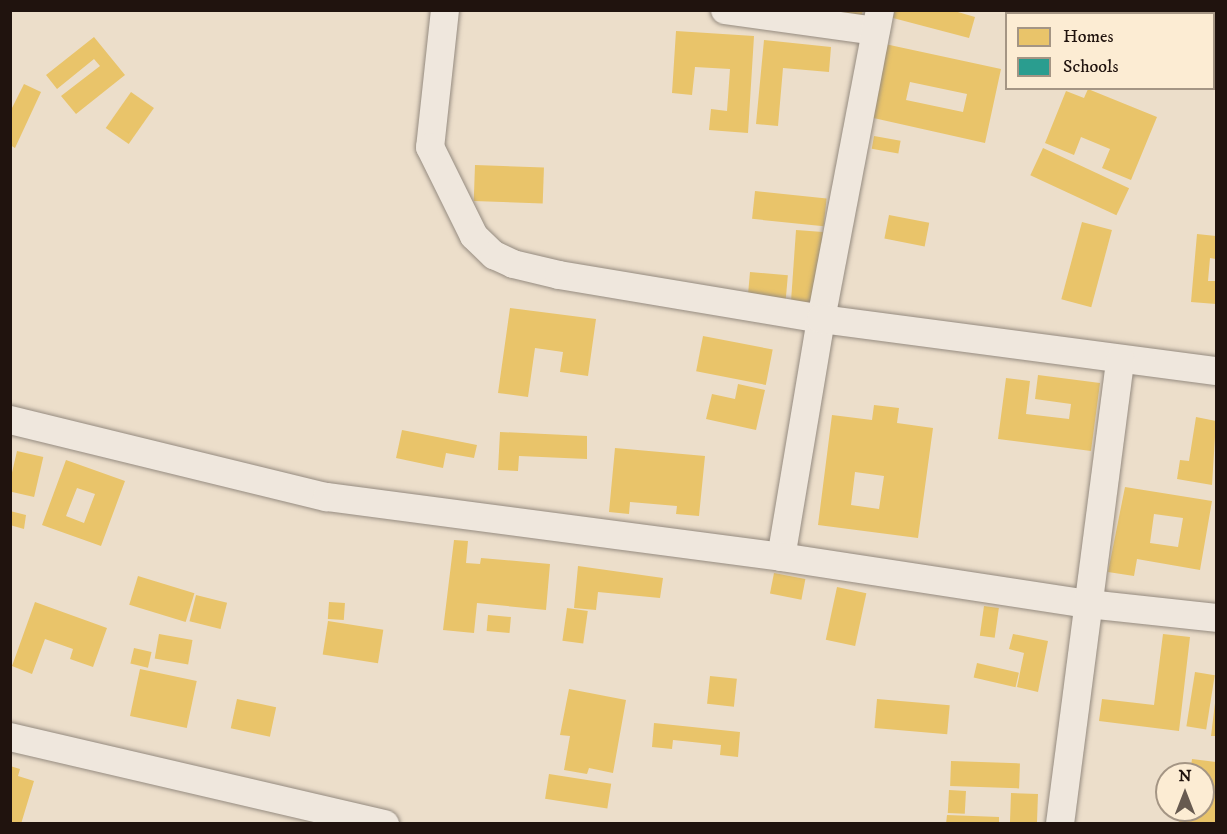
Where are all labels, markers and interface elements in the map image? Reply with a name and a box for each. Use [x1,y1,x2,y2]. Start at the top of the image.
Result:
legend [1005,12,1215,90]
text: Homes [1063,26,1114,48]
text: Schools [1063,56,1118,78]
north arrow [1155,762,1215,822]
text: N [1178,766,1192,786]

